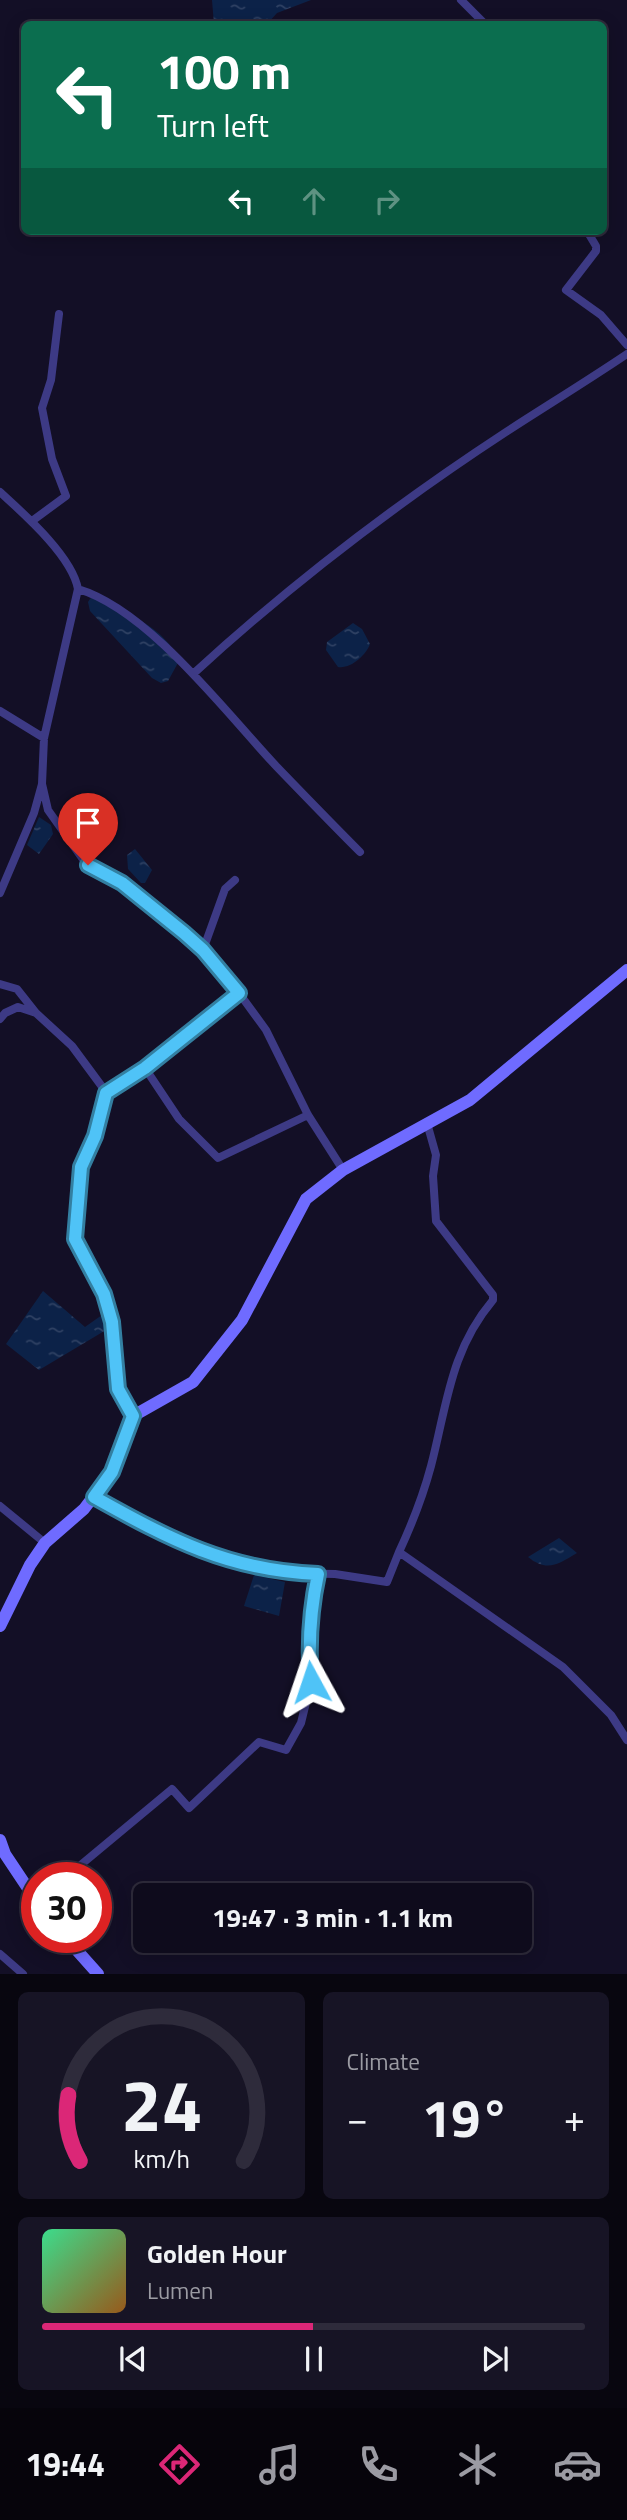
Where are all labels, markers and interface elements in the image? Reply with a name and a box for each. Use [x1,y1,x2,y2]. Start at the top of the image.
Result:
text: 100 m [157,33,291,108]
icon: left [42,49,133,140]
text: Turn left [157,101,269,149]
icon: left [222,182,260,220]
icon: ahead [295,182,333,220]
icon: right [368,182,406,220]
pin [58,793,118,865]
icon: arrive [69,804,107,842]
position arrow [274,1645,348,1719]
speed limit sign: 30 [21,1862,112,1953]
text: 19:47 · 3 min · 1.1 km [212,1898,453,1937]
text: Climate [347,2044,420,2079]
text: 24 [120,2050,202,2160]
text: 19° [422,2078,509,2157]
text: − [347,2089,368,2147]
text: + [564,2089,585,2147]
text: km/h [133,2140,190,2178]
text: Golden Hour [147,2234,287,2273]
text: Lumen [147,2273,213,2308]
icon: previous [114,2340,152,2378]
icon: pause [295,2340,333,2378]
icon: next [476,2340,514,2378]
text: 19:44 [25,2440,105,2488]
icon: directions [155,2440,204,2489]
icon: music [255,2440,304,2489]
icon: phone [354,2440,403,2489]
icon: climate [453,2440,502,2489]
icon: car [553,2440,602,2489]

